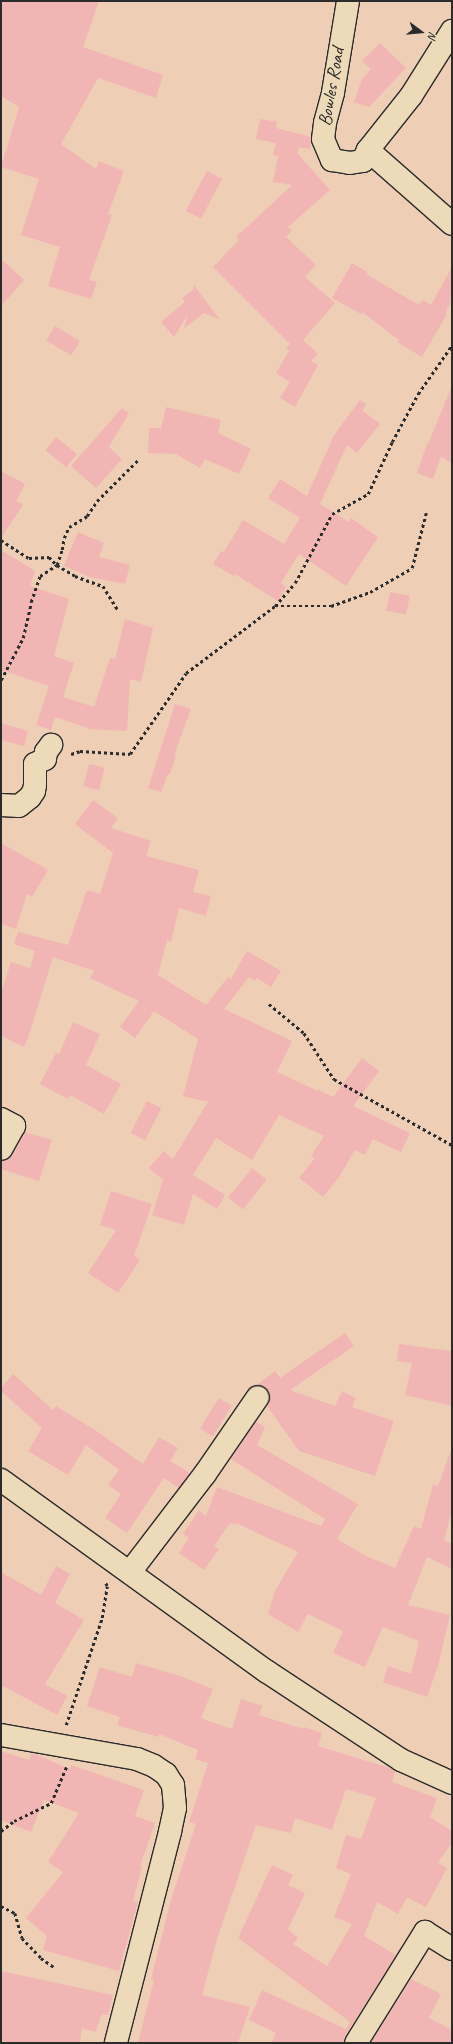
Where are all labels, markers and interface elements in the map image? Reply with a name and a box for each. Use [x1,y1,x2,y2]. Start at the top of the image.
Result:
north arrow [401,12,441,52]
text: N [425,30,440,41]
street label: Bowles Road [314,46,350,128]

